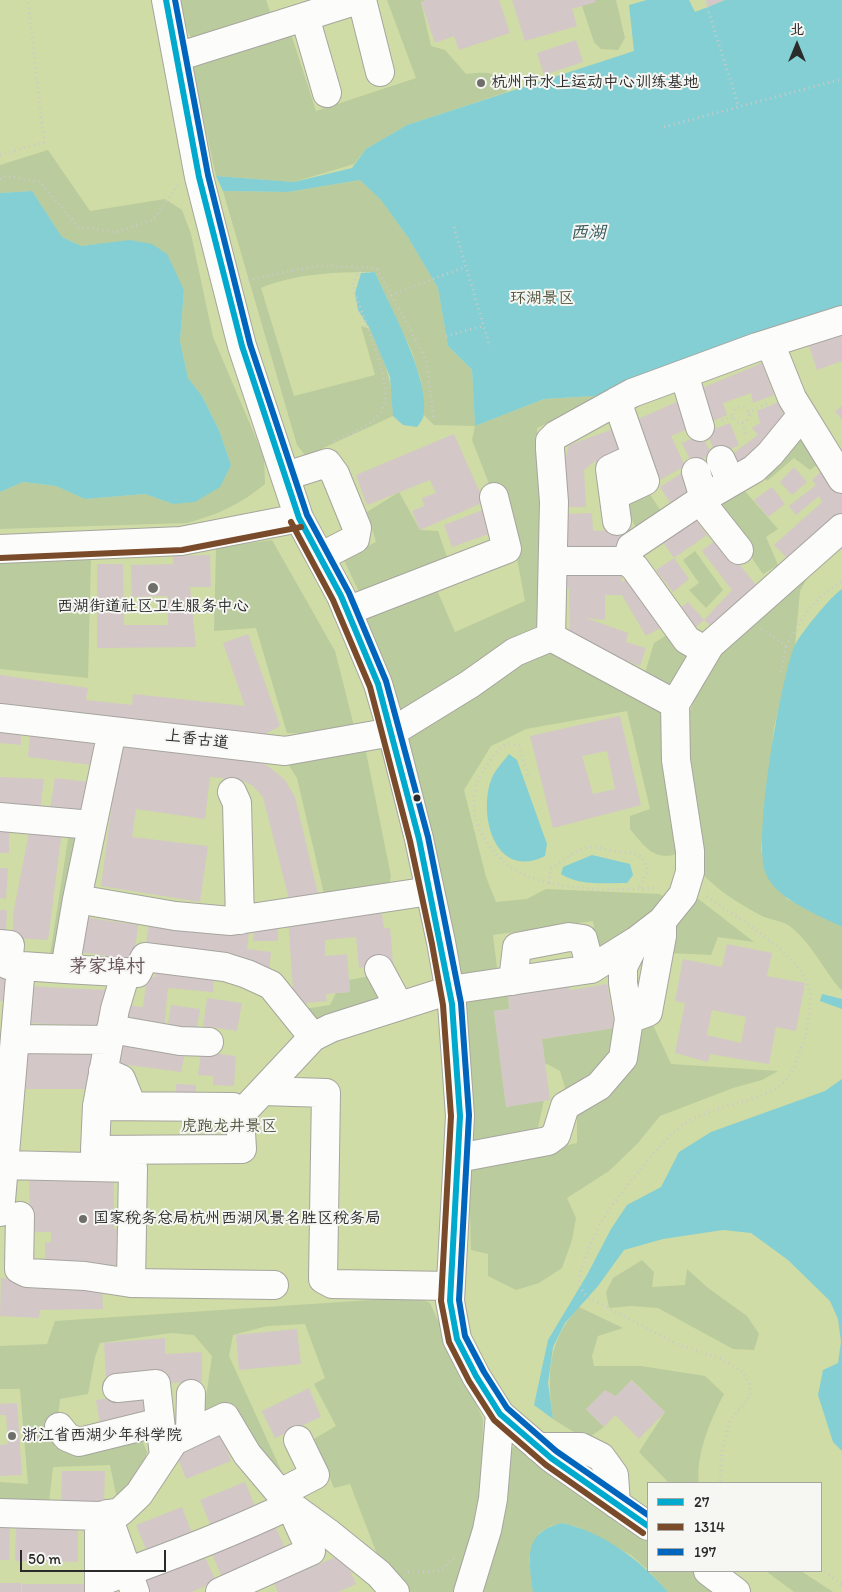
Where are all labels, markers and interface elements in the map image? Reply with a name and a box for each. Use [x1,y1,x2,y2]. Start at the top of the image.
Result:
north arrow [772,20,822,70]
text: 北 [790,21,804,38]
place label: 杭州市水上运动中心训练基地 [491,73,699,93]
marker: 杭州市水上运动中心训练基地 [475,77,487,89]
water label: 西湖 [570,222,606,244]
park label: 环湖景区 [510,289,574,309]
marker: 西湖街道社区卫生服务中心 [146,581,160,595]
place label: 西湖街道社区卫生服务中心 [57,597,249,617]
street label: 上香古道 [164,727,230,753]
unlabelled marker [412,793,422,803]
district label: 茅家埠村 [69,956,145,978]
park label: 虎跑龙井景区 [181,1117,277,1137]
place label: 国家税务总局杭州西湖风景名胜区税务局 [93,1209,381,1229]
marker: 国家税务总局杭州西湖风景名胜区税务局 [77,1213,89,1225]
place label: 浙江省西湖少年科学院 [22,1426,182,1446]
marker: 浙江省西湖少年科学院 [6,1430,18,1442]
legend [647,1482,822,1572]
text: 27 [694,1493,709,1511]
text: 1314 [694,1518,725,1536]
scale bar [22,1540,169,1572]
text: 197 [694,1543,716,1561]
text: 50 m [28,1550,61,1568]

